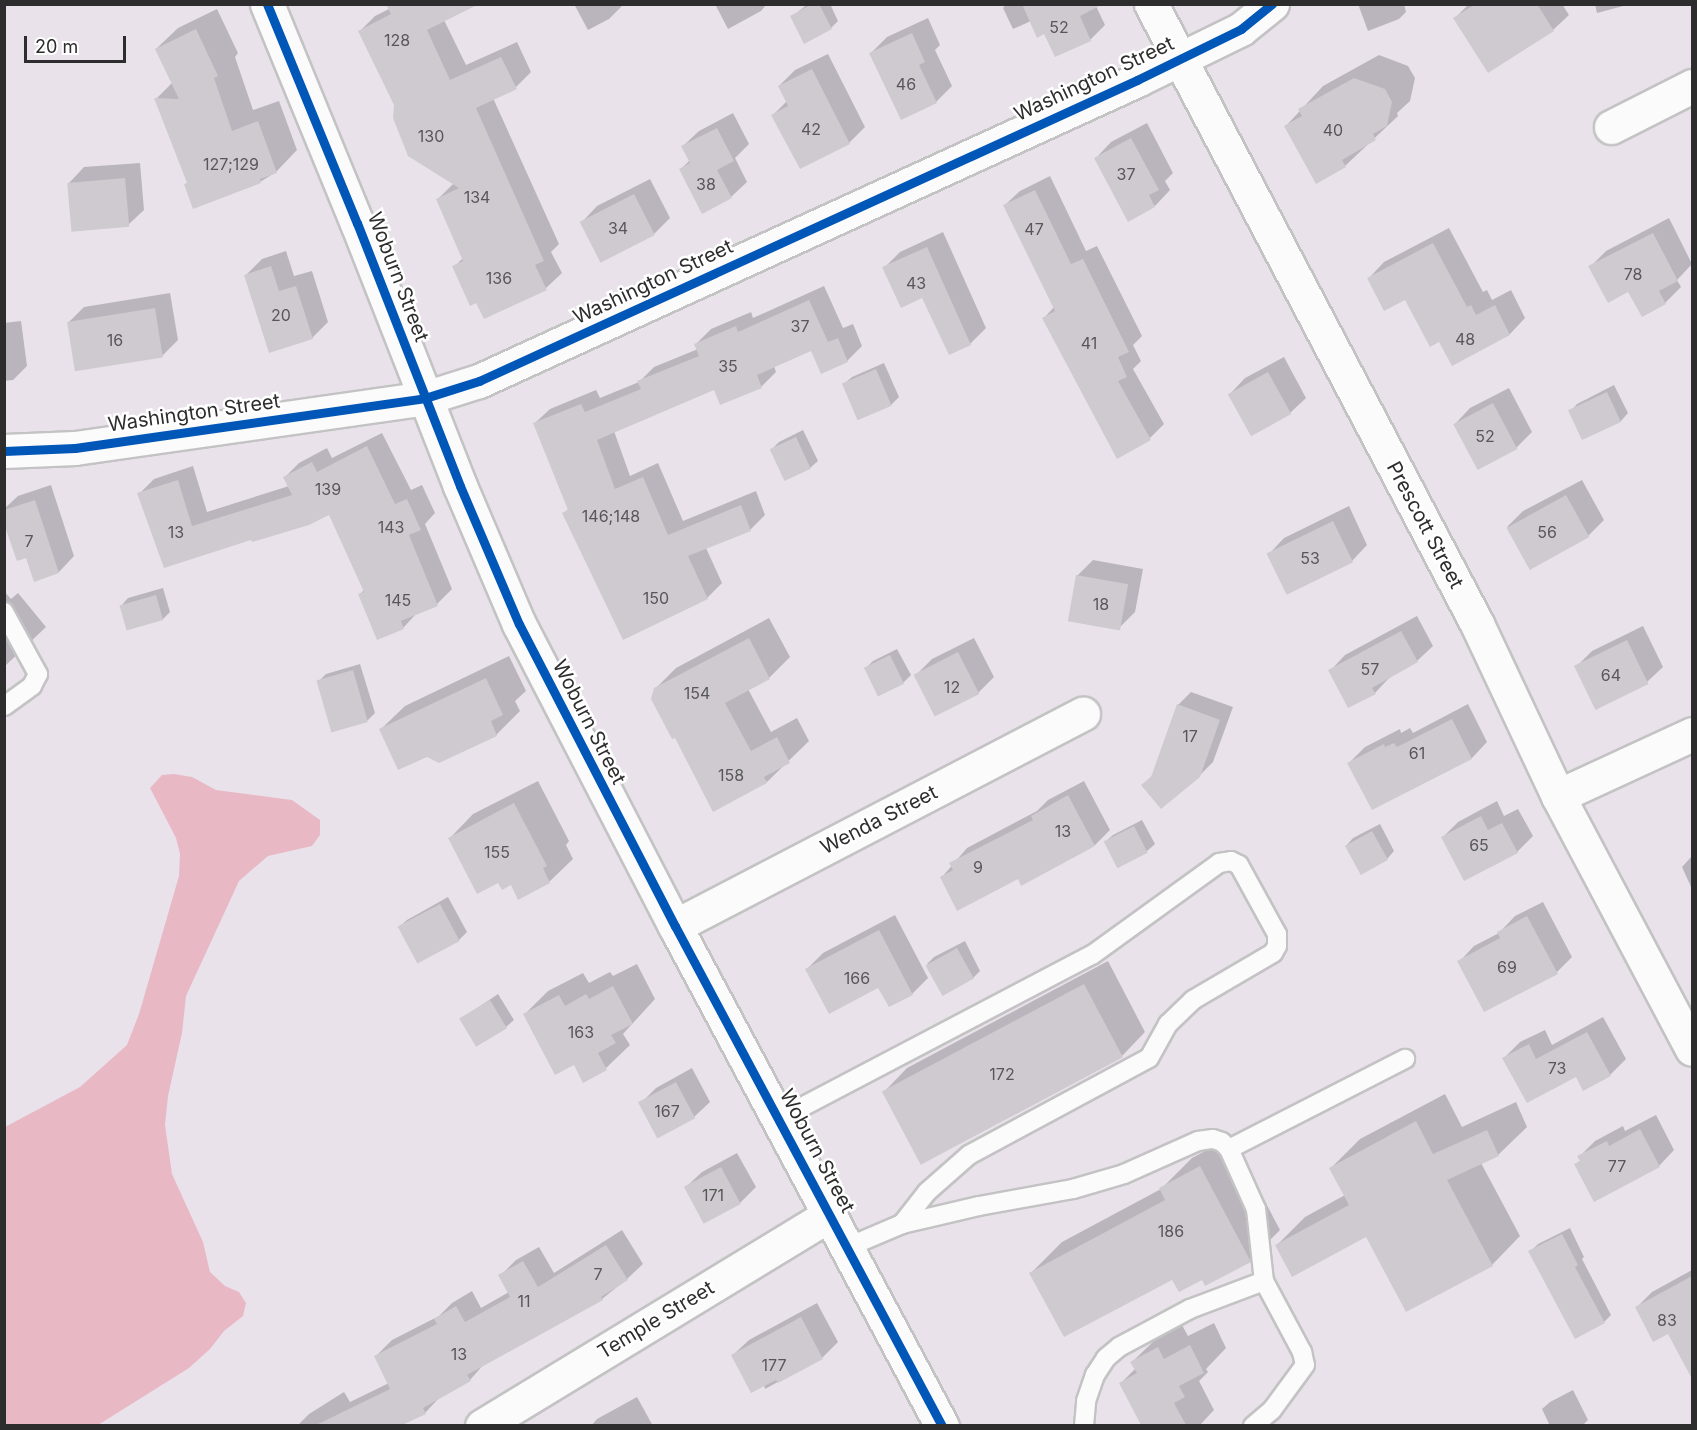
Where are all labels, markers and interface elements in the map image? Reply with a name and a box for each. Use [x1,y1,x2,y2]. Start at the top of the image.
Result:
house number: 52 [1049,17,1069,37]
scale bar [27,24,129,62]
house number: 128 [384,30,410,50]
street label: Washington Street [1010,31,1178,127]
text: 20 m [35,36,78,57]
house number: 46 [896,74,916,94]
house number: 42 [801,119,821,139]
house number: 40 [1323,120,1343,140]
house number: 130 [418,126,444,146]
house number: 127;129 [203,154,259,174]
house number: 37 [1117,164,1135,184]
house number: 38 [696,174,716,194]
house number: 134 [464,187,490,207]
street label: Woburn Street [362,209,434,345]
house number: 34 [608,218,628,238]
house number: 47 [1024,219,1044,239]
street label: Washington Street [569,234,737,330]
house number: 78 [1624,264,1642,284]
house number: 136 [486,268,512,288]
house number: 43 [906,273,926,293]
house number: 20 [271,305,291,325]
house number: 37 [791,316,809,336]
house number: 48 [1455,329,1475,349]
house number: 16 [107,330,123,350]
house number: 41 [1081,333,1097,353]
house number: 35 [718,356,738,376]
street label: Washington Street [106,389,282,437]
house number: 52 [1475,426,1495,446]
street label: Prescott Street [1381,457,1469,593]
house number: 139 [315,479,341,499]
house number: 146;148 [582,506,640,526]
house number: 143 [378,517,404,537]
house number: 13 [168,522,184,542]
house number: 56 [1537,522,1557,542]
house number: 7 [24,531,34,551]
house number: 53 [1300,548,1320,568]
house number: 150 [643,588,669,608]
house number: 145 [385,590,411,610]
house number: 18 [1093,594,1109,614]
street label: Woburn Street [547,656,631,788]
house number: 57 [1361,659,1379,679]
house number: 64 [1601,665,1621,685]
house number: 12 [944,677,960,697]
house number: 154 [684,683,710,703]
house number: 17 [1182,726,1198,746]
house number: 61 [1409,743,1425,763]
house number: 158 [718,765,744,785]
street label: Wenda Street [817,780,941,860]
house number: 13 [1055,821,1071,841]
house number: 65 [1469,835,1489,855]
house number: 155 [484,842,510,862]
house number: 9 [973,857,983,877]
house number: 69 [1497,957,1517,977]
house number: 166 [844,968,870,988]
house number: 163 [568,1022,594,1042]
house number: 73 [1548,1058,1566,1078]
house number: 172 [989,1064,1015,1084]
street label: Woburn Street [774,1085,860,1217]
house number: 167 [654,1101,680,1121]
house number: 77 [1608,1156,1626,1176]
house number: 171 [702,1185,724,1205]
house number: 186 [1158,1221,1184,1241]
house number: 7 [593,1264,603,1284]
street label: Temple Street [594,1276,718,1364]
house number: 11 [517,1291,531,1311]
house number: 83 [1657,1310,1677,1330]
house number: 13 [451,1344,467,1364]
house number: 177 [762,1355,786,1375]

